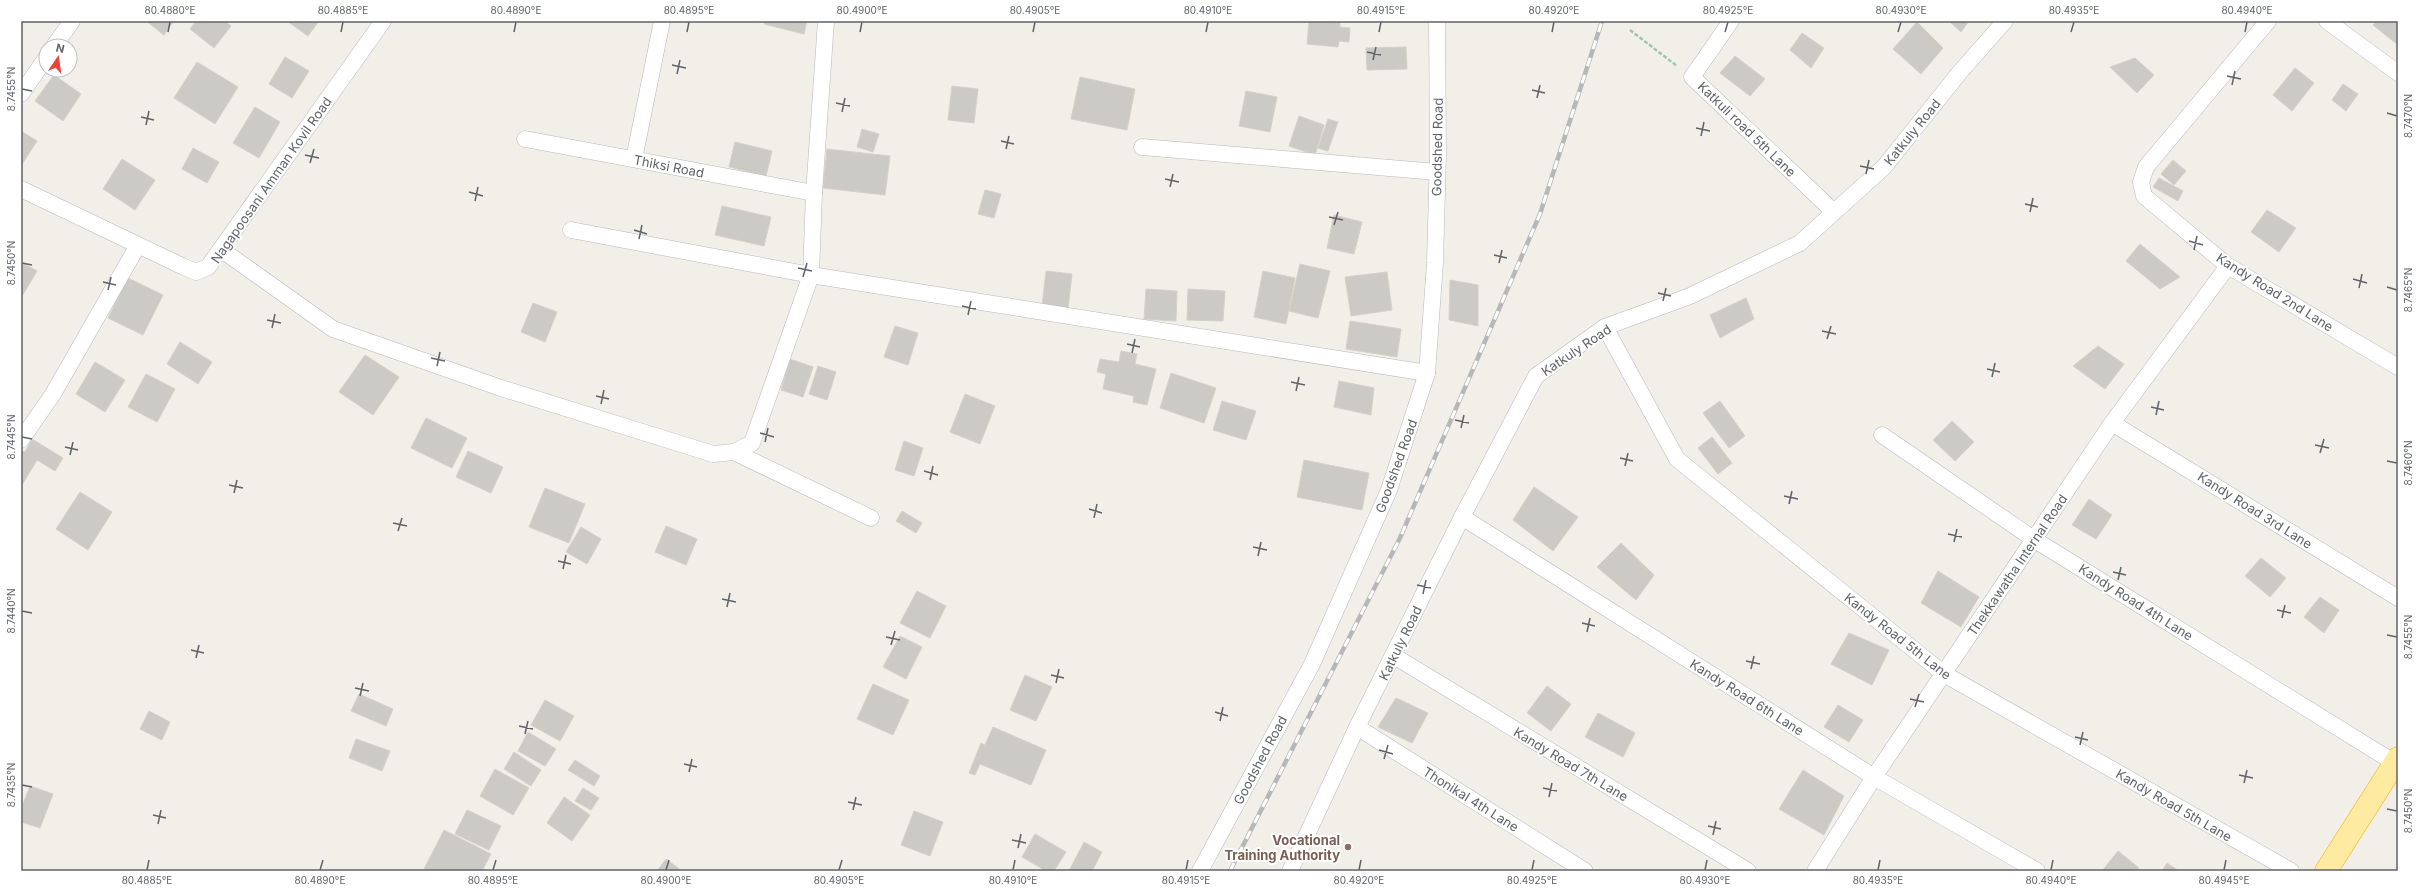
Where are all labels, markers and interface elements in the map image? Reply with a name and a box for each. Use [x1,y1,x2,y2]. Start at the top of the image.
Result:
text: 80.4880°E [145,4,195,16]
text: 80.4885°E [318,4,368,16]
text: 80.4890°E [491,4,541,16]
text: 80.4895°E [664,4,714,16]
text: 80.4900°E [837,4,887,16]
text: 80.4905°E [1010,4,1060,16]
text: 80.4910°E [1184,4,1232,16]
text: 80.4915°E [1357,4,1405,16]
text: 80.4920°E [1529,4,1579,16]
text: 80.4925°E [1703,4,1753,16]
text: 80.4930°E [1876,4,1926,16]
text: 80.4935°E [2049,4,2099,16]
text: 80.4940°E [2221,4,2273,16]
north arrow [38,38,78,78]
text: N [55,40,66,56]
text: 8.7455°N [5,67,17,111]
street label: Katkuli road 5th Lane [1695,78,1799,180]
street label: Nagapoosani Amman Kovil Road [207,94,335,266]
text: 8.7470°N [2402,94,2414,138]
street label: Katkuly Road [1880,96,1944,168]
street label: Goodshed Road [1428,98,1446,196]
street label: Thiksi Road [632,151,706,181]
text: 8.7450°N [5,241,17,285]
street label: Kandy Road 2nd Lane [2214,249,2336,335]
text: 8.7465°N [2402,268,2414,312]
street label: Katkuly Road [1538,321,1614,379]
text: 8.7445°N [5,415,17,459]
street label: Goodshed Road [1372,417,1420,515]
text: 8.7460°N [2402,441,2414,485]
street label: Kandy Road 3rd Lane [2195,468,2315,552]
street label: Thekkawatha Internal Road [1964,491,2070,639]
street label: Kandy Road 4th Lane [2076,560,2196,644]
text: 8.7440°N [5,588,17,634]
street label: Kandy Road 5th Lane [1841,589,1955,683]
street label: Katkuly Road [1375,603,1425,683]
text: 8.7455°N [2402,615,2414,659]
street label: Kandy Road 6th Lane [1687,655,1807,739]
street label: Goodshed Road [1230,713,1290,807]
street label: Kandy Road 7th Lane [1511,724,1631,804]
text: 8.7435°N [5,763,17,807]
street label: Thonikal 4th Lane [1420,763,1522,835]
street label: Kandy Road 5th Lane [2113,765,2235,845]
text: 8.7450°N [2402,789,2414,833]
place label: Vocational Training Authority [1224,832,1340,863]
marker: Vocational Training Authority [1343,842,1353,852]
text: 80.4885°E [122,874,172,886]
text: 80.4890°E [295,874,345,886]
text: 80.4895°E [468,874,518,886]
text: 80.4900°E [641,874,691,886]
text: 80.4905°E [814,874,864,886]
text: 80.4910°E [989,874,1037,886]
text: 80.4915°E [1162,874,1210,886]
text: 80.4920°E [1334,874,1384,886]
text: 80.4925°E [1507,874,1557,886]
text: 80.4930°E [1680,874,1730,886]
text: 80.4935°E [1853,874,1903,886]
text: 80.4940°E [2025,874,2077,886]
text: 80.4945°E [2199,874,2249,886]

